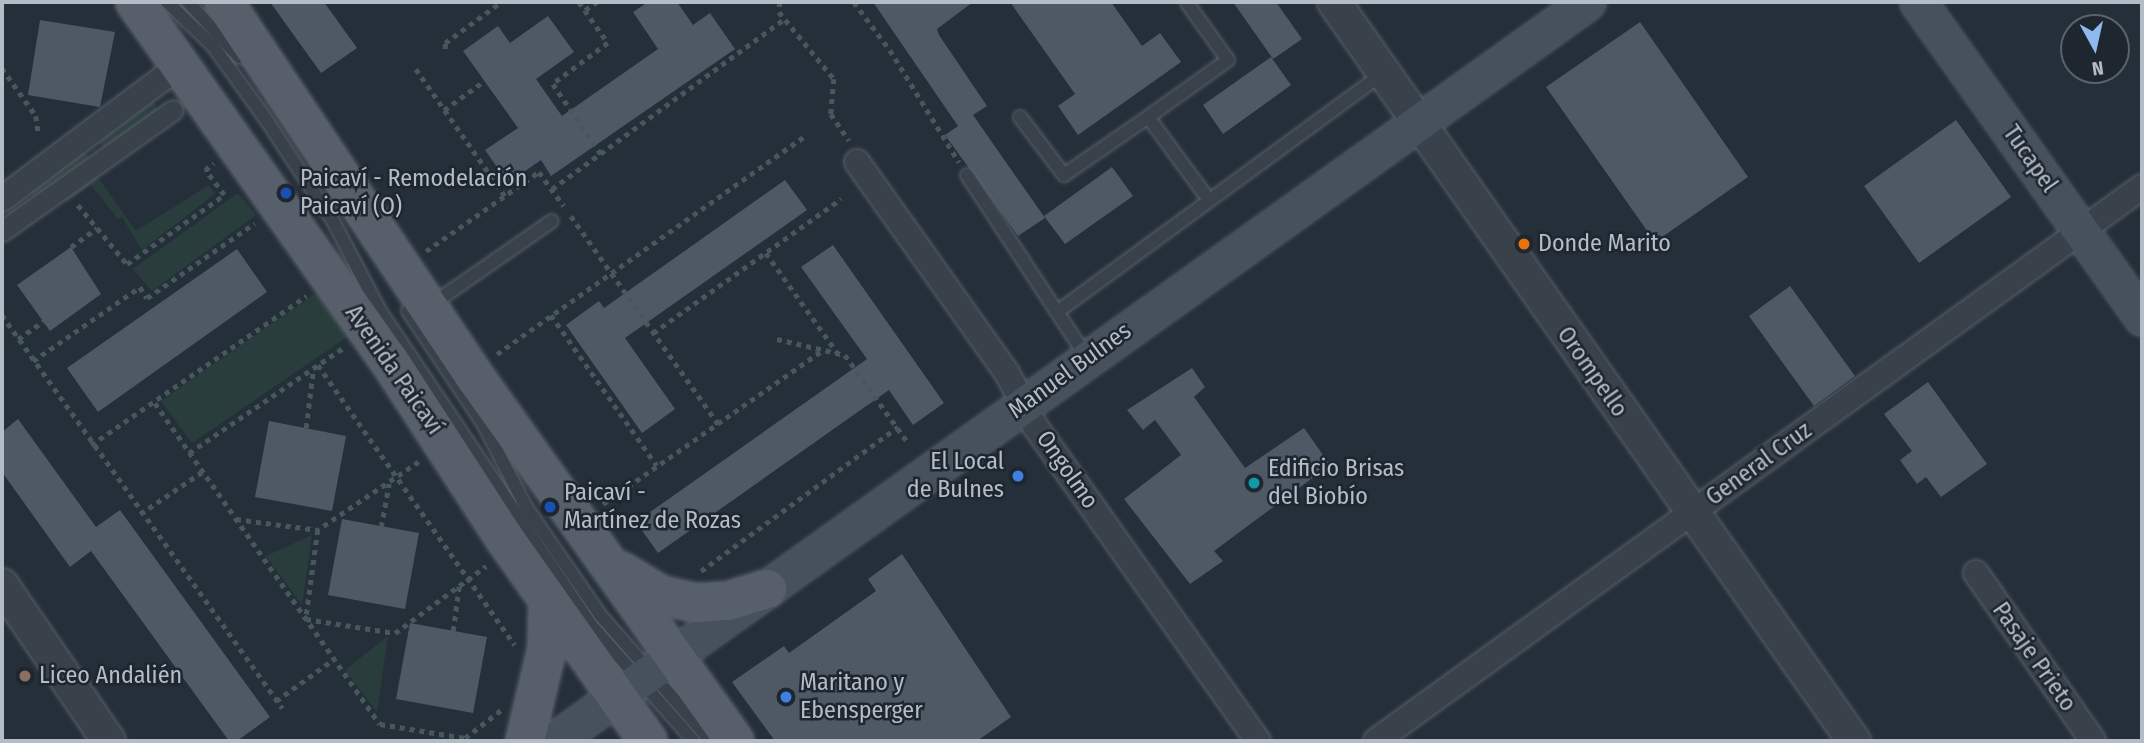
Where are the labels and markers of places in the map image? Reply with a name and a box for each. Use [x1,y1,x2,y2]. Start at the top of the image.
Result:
place label: Paicaví - Remodelación Paicaví (O) [300,165,527,221]
marker: Paicaví - Remodelación Paicaví (O) [278,185,294,201]
place label: Donde Marito [1538,230,1671,258]
marker: Donde Marito [1516,236,1532,252]
place label: El Local de Bulnes [907,448,1004,504]
place label: Edificio Brisas del Biobío [1268,455,1404,511]
marker: El Local de Bulnes [1010,468,1026,484]
marker: Edificio Brisas del Biobío [1246,475,1262,491]
place label: Paicaví - Martínez de Rozas [564,479,741,535]
marker: Paicaví - Martínez de Rozas [542,499,558,515]
place label: Liceo Andalién [39,662,182,690]
marker: Liceo Andalién [17,668,33,684]
place label: Maritano y Ebensperger [800,669,923,725]
marker: Maritano y Ebensperger [778,689,794,705]

